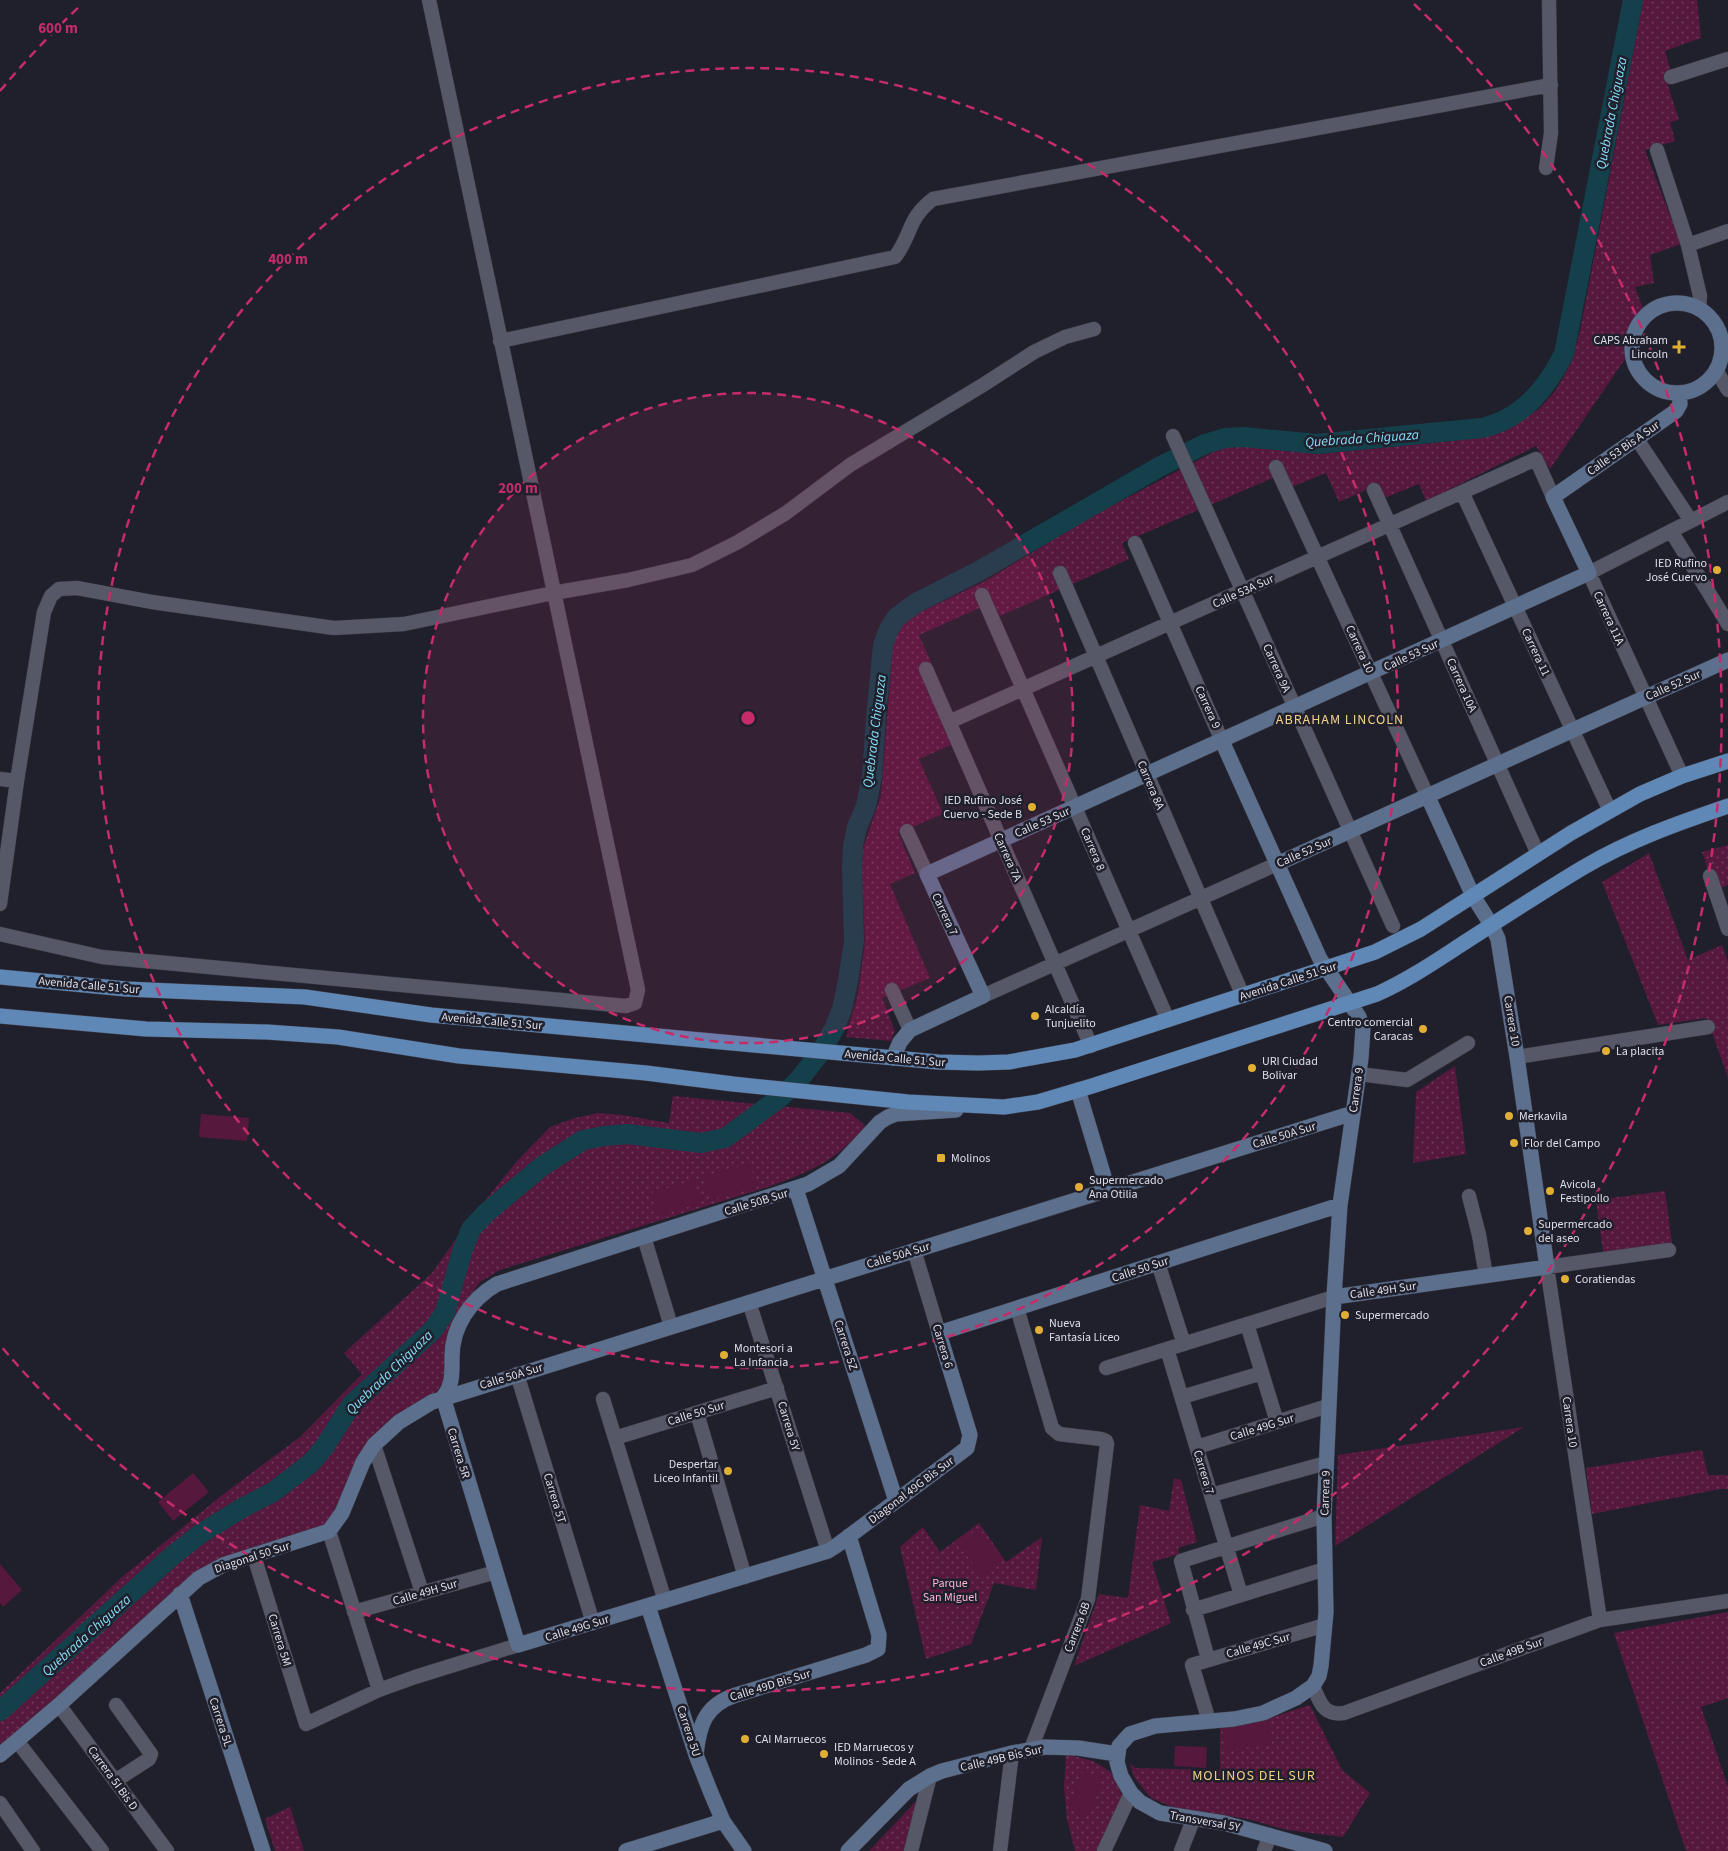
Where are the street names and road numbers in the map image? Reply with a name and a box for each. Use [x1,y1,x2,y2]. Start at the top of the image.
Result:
street label: Calle 53 Bis A Sur [1584,417,1664,480]
street label: Calle 53A Sur [1210,570,1277,613]
street label: Carrera 11A [1589,588,1629,648]
street label: Carrera 10 [1341,622,1378,676]
street label: Carrera 11 [1517,625,1554,679]
street label: Calle 53 Sur [1381,635,1442,676]
street label: Carrera 9A [1258,641,1295,696]
street label: Carrera 10A [1442,655,1481,716]
street label: Calle 52 Sur [1643,665,1704,705]
street label: Carrera 9 [1191,683,1225,731]
street label: Carrera 8A [1133,758,1169,813]
street label: Calle 53 Sur [1012,802,1073,842]
street label: Carrera 8 [1076,825,1109,873]
street label: Carrera 7A [989,830,1026,885]
street label: Calle 52 Sur [1274,832,1335,872]
street label: Carrera 7 [927,890,962,938]
street label: Avenida Calle 51 Sur [1237,957,1340,1005]
street label: Avenida Calle 51 Sur [38,973,141,998]
street label: Carrera 10 [1499,994,1524,1048]
street label: Avenida Calle 51 Sur [441,1009,544,1034]
street label: Avenida Calle 51 Sur [844,1046,947,1071]
street label: Carrera 9 [1345,1066,1368,1114]
street label: Calle 50A Sur [1250,1118,1319,1153]
street label: Calle 50B Sur [722,1184,791,1220]
street label: Calle 50A Sur [864,1238,933,1273]
street label: Calle 50 Sur [1110,1252,1172,1287]
street label: Calle 49H Sur [1349,1277,1418,1304]
street label: Carrera 5Z [829,1318,862,1372]
street label: Carrera 6 [928,1322,957,1370]
street label: Calle 50A Sur [477,1359,546,1394]
street label: Carrera 10 [1558,1395,1581,1449]
street label: Calle 50 Sur [666,1397,728,1430]
street label: Carrera 5Y [773,1399,804,1453]
street label: Calle 49G Sur [1228,1409,1297,1445]
street label: Carrera 5R [443,1426,474,1481]
street label: Carrera 7 [1189,1448,1218,1496]
street label: Diagonal 49G Bis Sur [865,1452,958,1528]
street label: Carrera 9 [1316,1470,1335,1516]
street label: Carrera 5T [539,1471,570,1526]
street label: Diagonal 50 Sur [212,1537,293,1578]
street label: Calle 49H Sur [391,1575,460,1610]
street label: Carrera 6B [1060,1600,1095,1655]
street label: Calle 49G Sur [543,1610,612,1646]
street label: Carrera 5M [263,1612,296,1668]
street label: Calle 49C Sur [1224,1628,1293,1663]
street label: Calle 49B Sur [1477,1633,1546,1672]
street label: Calle 49D Bis Sur [728,1665,813,1706]
street label: Carrera 5L [205,1695,237,1749]
street label: Carrera 5U [672,1703,705,1759]
street label: Calle 49B Bis Sur [959,1741,1044,1776]
street label: Carrera 5I Bis D [83,1743,142,1814]
street label: Transversal 5Y [1168,1807,1242,1836]

